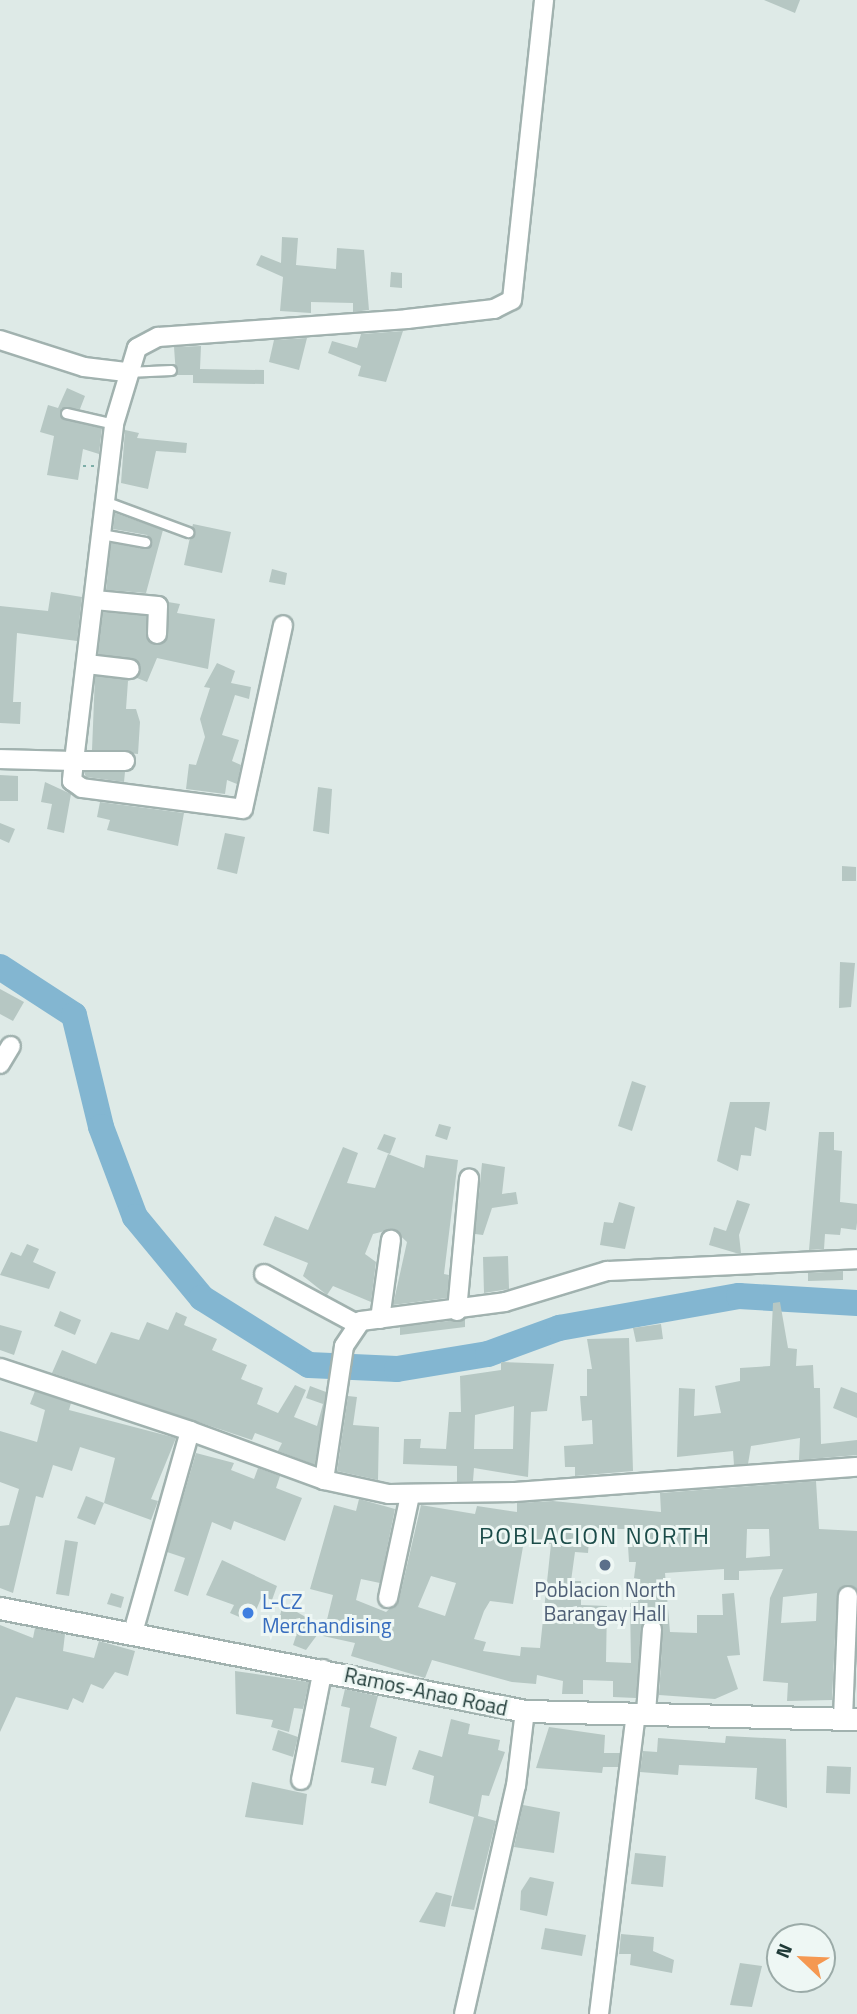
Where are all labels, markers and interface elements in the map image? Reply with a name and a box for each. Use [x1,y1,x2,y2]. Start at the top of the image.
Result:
district label: POBLACION NORTH [481,1522,709,1550]
marker: Poblacion North Barangay Hall [597,1557,613,1573]
place label: Poblacion North Barangay Hall [534,1576,676,1626]
place label: L-CZ Merchandising [262,1588,392,1638]
marker: L-CZ Merchandising [240,1605,256,1621]
street label: Ramos-Anao Road [342,1661,510,1721]
north arrow [766,1923,836,1993]
text: N [767,1939,799,1962]

